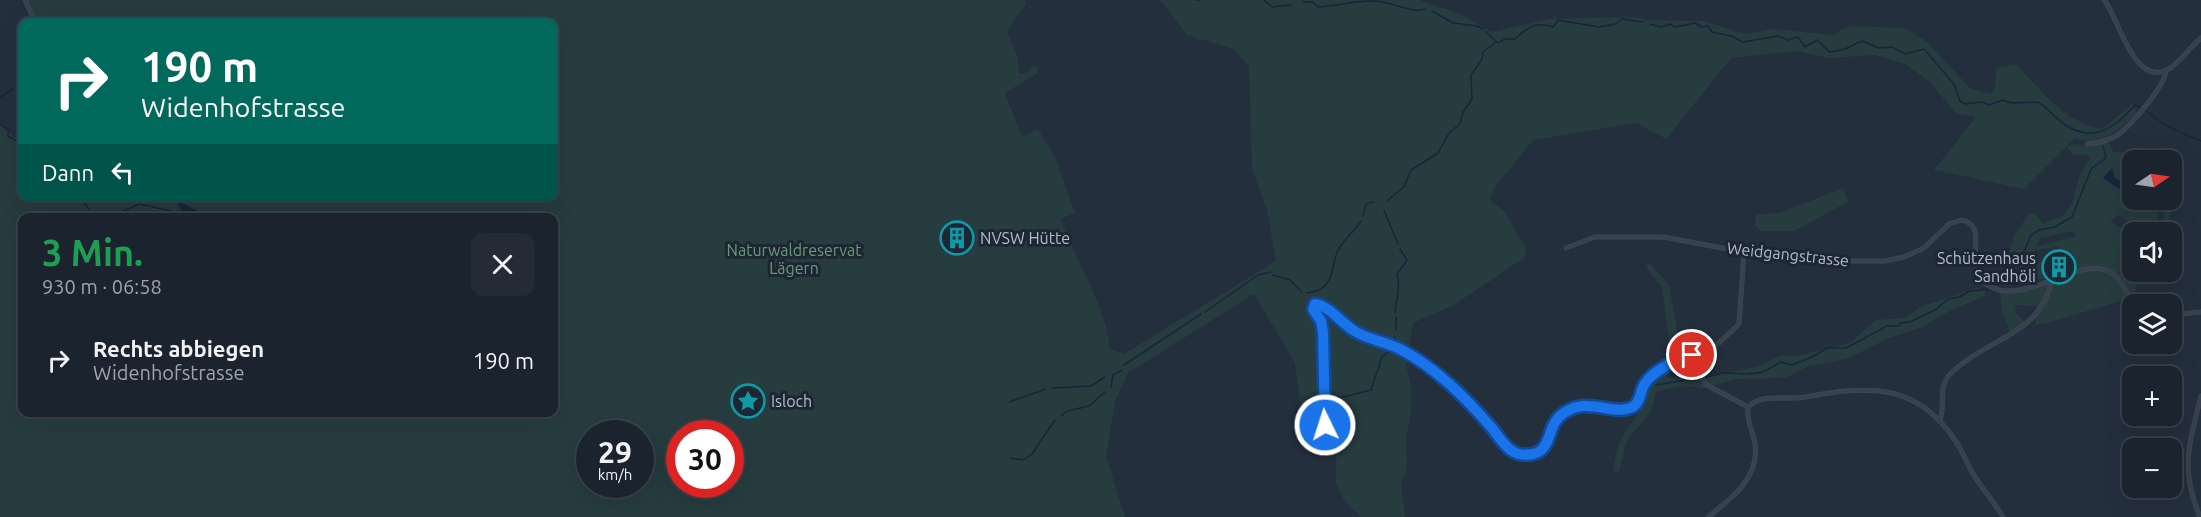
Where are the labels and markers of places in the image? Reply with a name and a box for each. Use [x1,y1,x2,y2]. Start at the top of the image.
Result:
building icon: NVSW Hütte [939,220,975,256]
place label: NVSW Hütte [980,229,1070,247]
place label: Schützenhaus Sandhöli [1937,249,2036,285]
building icon: Schützenhaus Sandhöli [2041,249,2077,285]
pin [1666,329,1717,380]
place icon: Isloch [730,383,766,419]
place label: Isloch [771,392,812,410]

